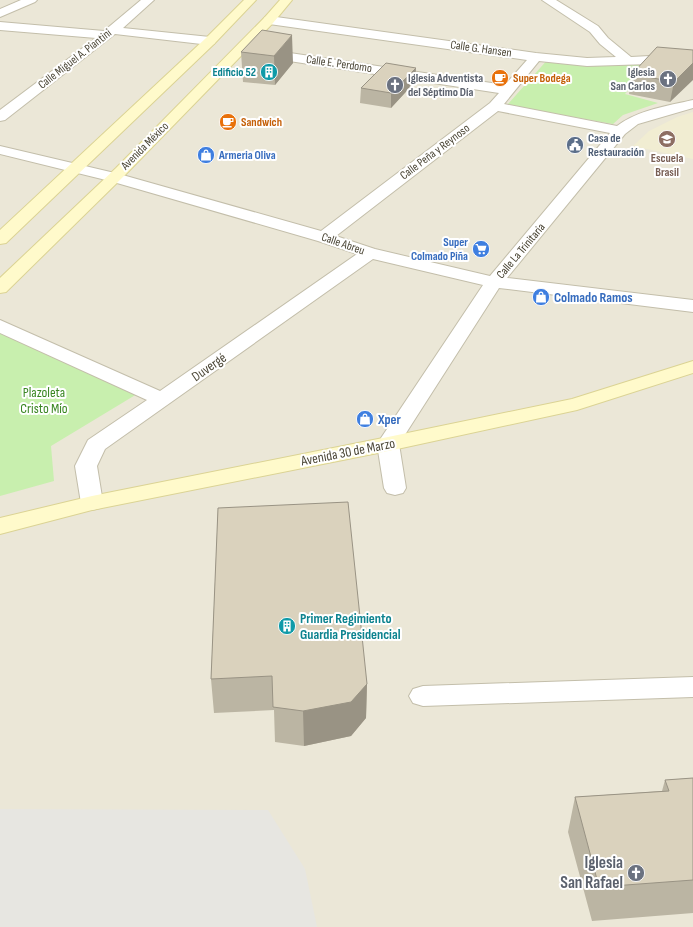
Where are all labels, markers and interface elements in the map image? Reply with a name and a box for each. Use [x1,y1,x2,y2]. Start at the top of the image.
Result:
street label: Calle Miguel A. Piantini [35,26,115,92]
street label: Calle G. Hansen [449,37,513,61]
street label: Calle E. Perdomo [305,52,373,76]
building icon: Edificio 52 [259,62,279,82]
place label: Edificio 52 [212,65,256,80]
place label: Iglesia San Carlos [611,65,655,94]
cafe icon: Super Bodega [490,68,510,88]
church icon: Iglesia San Carlos [658,69,678,89]
place label: Iglesia Adventista del Séptimo Día [408,71,483,100]
place label: Super Bodega [513,71,571,86]
church icon: Iglesia Adventista del Séptimo Día [385,75,405,95]
cafe icon: Sandwich [218,112,238,132]
place label: Sandwich [241,115,282,130]
street label: Avenida México [117,119,172,174]
street label: Calle Peña y Reynoso [397,121,473,183]
school or university icon: Escuela Brasil [657,129,677,149]
place label: Casa de Restauración [588,131,644,160]
public building icon: Casa de Restauración [565,135,585,155]
shop icon: Armeria Oliva [196,145,216,165]
place label: Armeria Oliva [218,148,276,163]
place label: Escuela Brasil [651,151,683,180]
street label: Calle La Trinitaria [493,220,549,282]
street label: Calle Abreu [319,230,367,258]
place label: Super Colmado Piña [411,235,468,264]
supermarket icon: Super Colmado Piña [471,239,491,259]
shop icon: Colmado Ramos [531,287,551,307]
place label: Colmado Ramos [554,289,633,306]
street label: Duvergé [188,349,230,385]
park label: Plazoleta Cristo Mío [20,384,68,417]
shop icon: Xper [355,409,375,429]
place label: Xper [377,411,402,428]
street label: Avenida 30 de Marzo [299,435,397,470]
place label: Primer Regimiento Guardia Presidencial [300,610,401,643]
building icon: Primer Regimiento Guardia Presidencial [277,616,297,636]
place label: Iglesia San Rafael [560,853,623,893]
church icon: Iglesia San Rafael [626,863,646,883]

